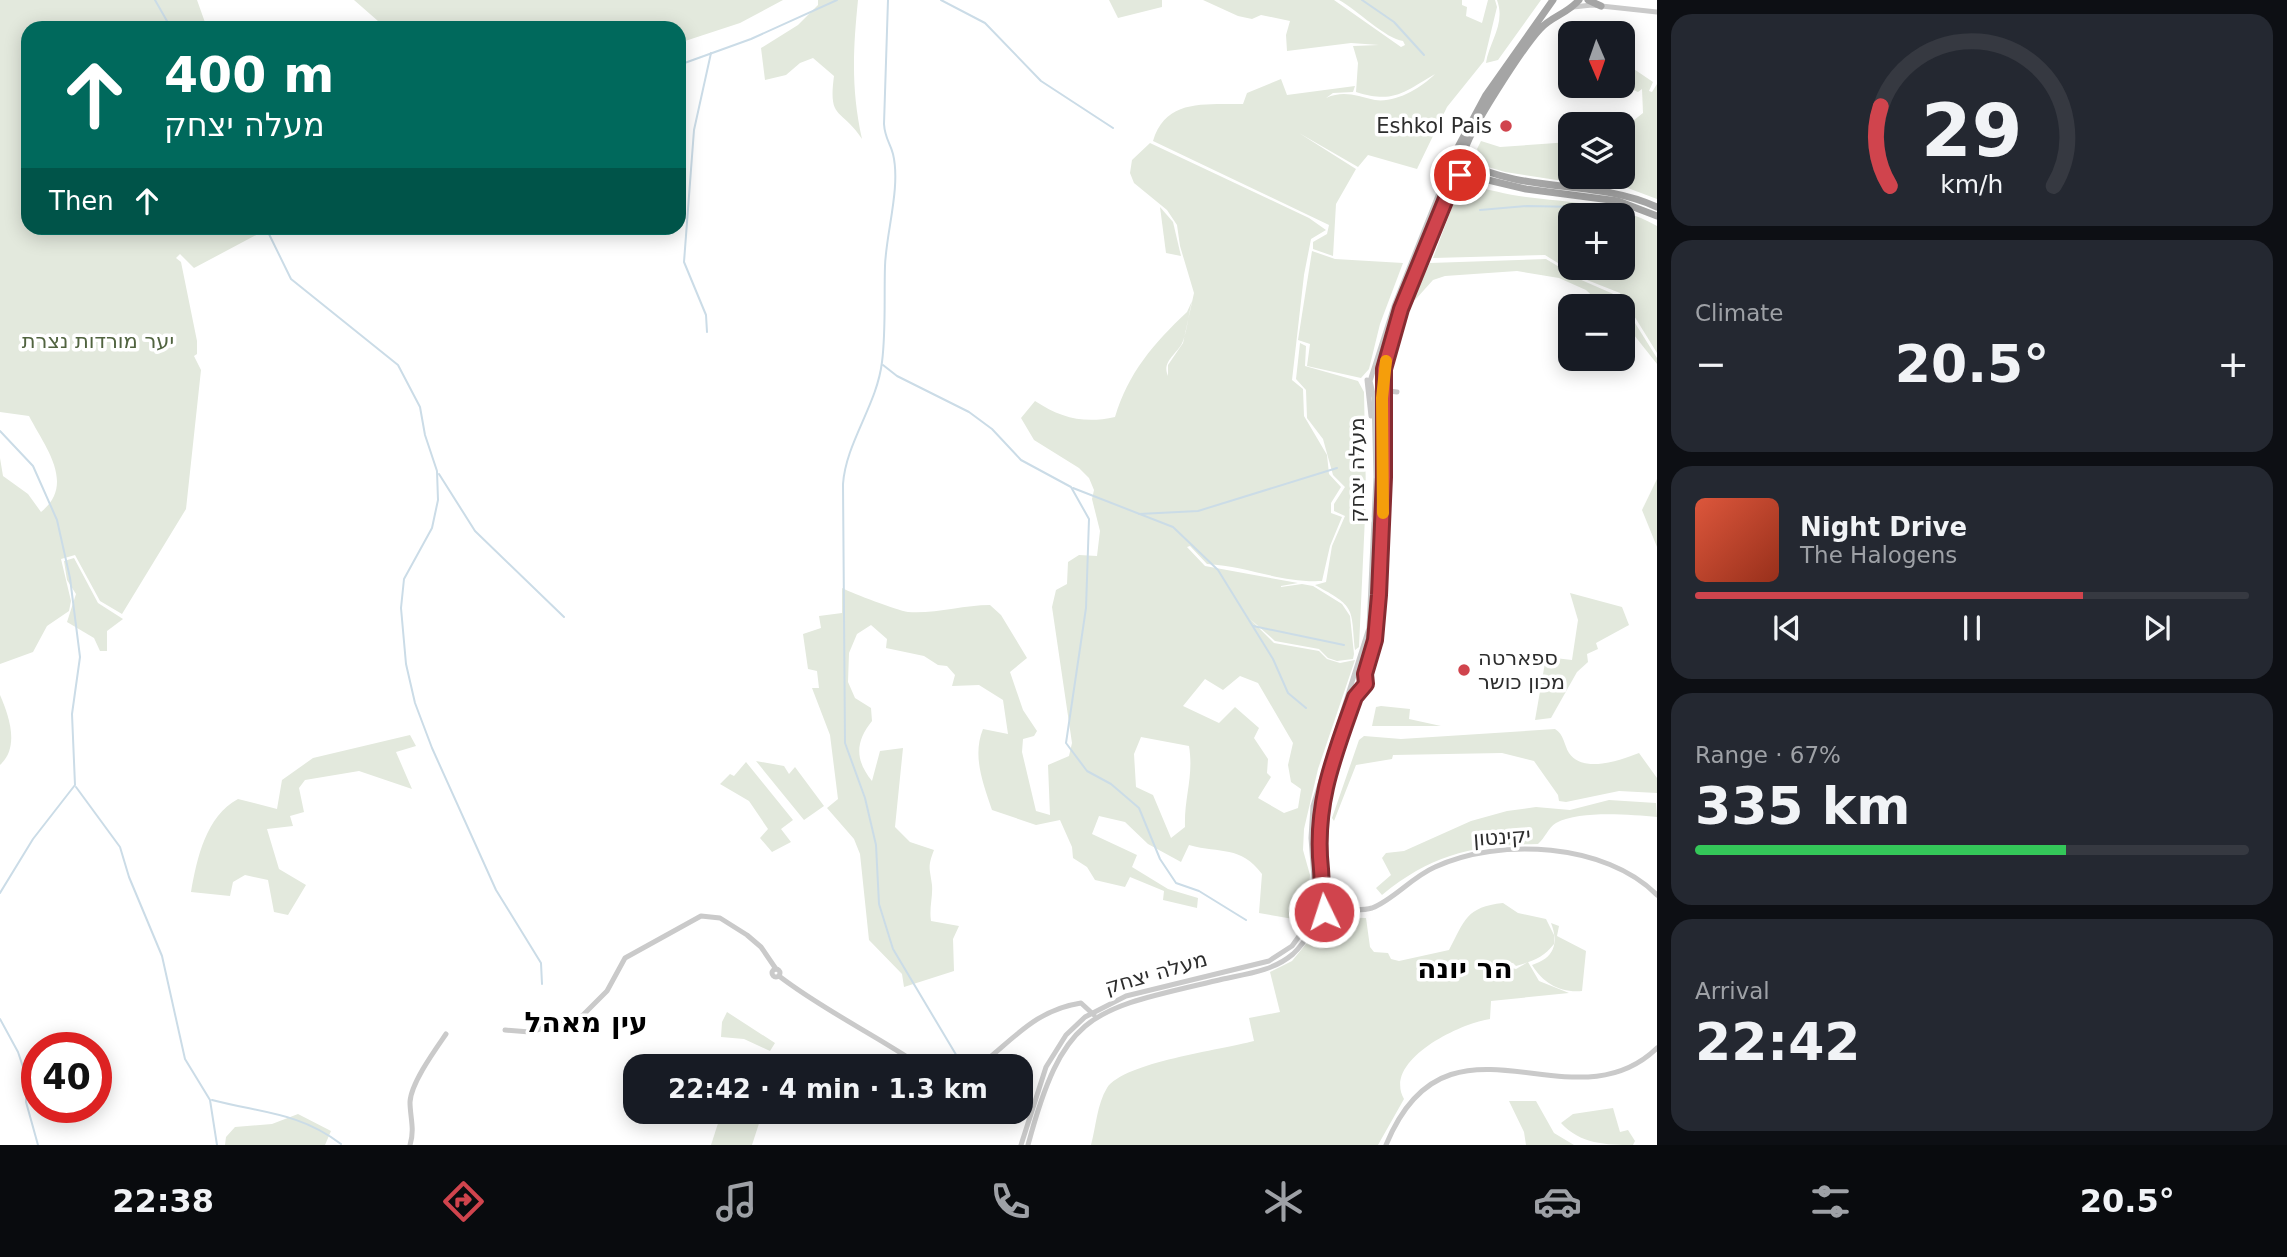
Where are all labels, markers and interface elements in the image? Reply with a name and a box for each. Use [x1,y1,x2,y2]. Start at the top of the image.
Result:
north arrow [1558,21,1634,98]
map controls [1558,21,1635,371]
text: 400 m [164,47,334,104]
icon: ahead [49,49,140,140]
text: 29 [1921,88,2023,173]
text: מעלה יצחק [164,106,325,144]
button: layers [1558,112,1635,189]
place label: Eshkol Pais [1376,114,1492,138]
marker: Eshkol Pais [1498,118,1514,134]
pin [1430,145,1490,205]
icon: arrive [1441,156,1479,194]
text: km/h [1940,170,2004,199]
icon: ahead [128,182,166,220]
text: Then [49,186,114,216]
button: + [1558,203,1635,280]
button: − [1558,294,1635,371]
text: Climate [1695,300,1784,326]
park label: יער מורדות נצרת [22,329,174,353]
text: 20.5° [1895,334,2049,394]
text: − [1695,342,1727,386]
text: + [2217,342,2249,386]
street label: מעלה יצחק [1345,417,1369,523]
text: Night Drive [1800,512,1967,542]
text: The Halogens [1800,542,1957,568]
icon: previous [1768,609,1806,647]
icon: pause [1953,609,1991,647]
icon: next [2138,609,2176,647]
place label: ספארטה מכון כושר [1478,646,1565,694]
marker: ספארטה מכון כושר [1456,662,1472,678]
text: Range · 67% [1695,742,1841,768]
text: 335 km [1695,776,1910,836]
street label: יקינטון [1472,823,1532,851]
position arrow [1287,875,1361,949]
street label: מעלה יצחק [1102,947,1210,999]
district label: הר יונה [1417,952,1513,985]
text: Arrival [1695,978,1770,1004]
district label: עין מאהל [524,1006,648,1039]
text: 22:42 [1695,1012,1861,1072]
speed limit sign: 40 [21,1032,112,1123]
text: 22:42 · 4 min · 1.3 km [668,1074,988,1104]
icon: directions [439,1177,488,1226]
icon: music [712,1177,761,1226]
icon: phone [986,1177,1035,1226]
icon: climate [1259,1177,1308,1226]
icon: car [1533,1177,1582,1226]
icon: filters [1806,1177,1855,1226]
text: 22:38 [112,1182,214,1220]
text: 20.5° [2080,1182,2175,1220]

